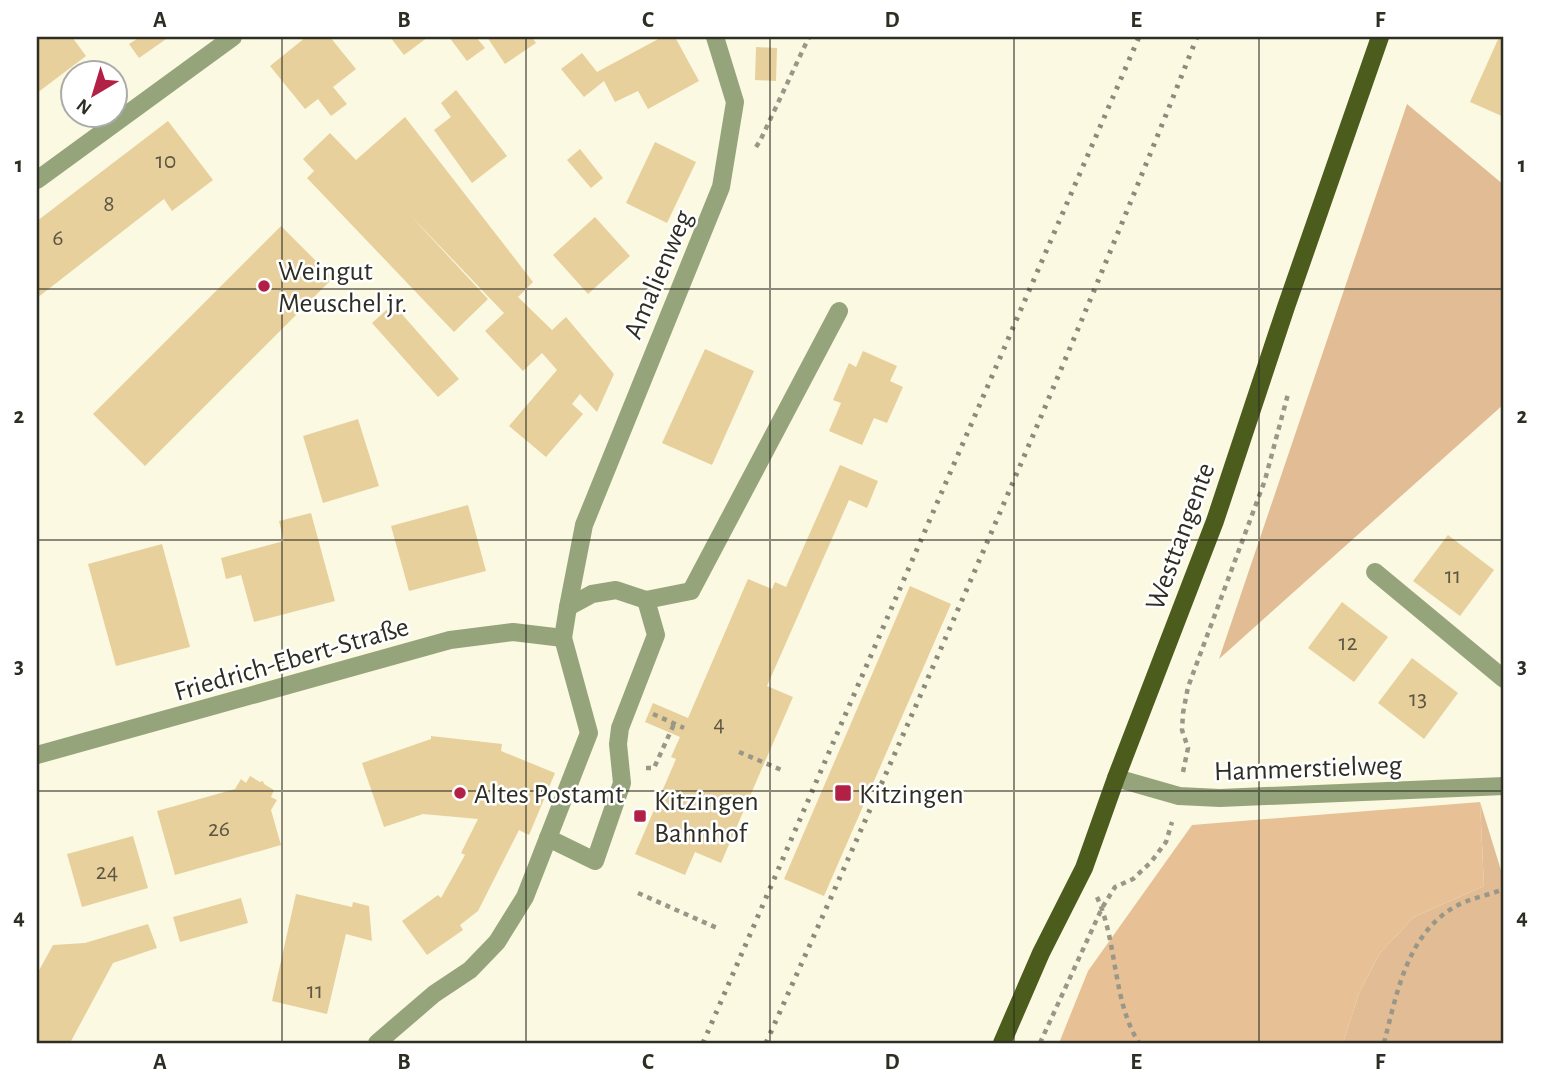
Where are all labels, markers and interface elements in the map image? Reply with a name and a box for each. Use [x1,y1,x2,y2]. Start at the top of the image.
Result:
text: A [153,9,167,32]
text: B [397,9,411,32]
text: C [642,9,654,32]
text: D [884,9,900,32]
text: E [1130,9,1142,32]
text: F [1375,9,1386,32]
north arrow [60,60,130,130]
text: N [73,95,96,118]
house number: 10 [156,149,176,173]
text: 1 [15,154,23,177]
text: 1 [1518,154,1526,177]
house number: 8 [103,192,115,216]
street label: Amalienweg [619,206,699,343]
house number: 6 [52,226,64,250]
place label: Weingut Meuschel jr. [278,258,407,318]
marker: Weingut Meuschel jr. [256,278,272,294]
text: 2 [14,405,25,428]
text: 2 [1517,405,1528,428]
street label: Westtangente [1141,459,1220,614]
house number: 11 [1445,564,1461,588]
street label: Friedrich-Ebert-Straße [171,613,412,707]
house number: 12 [1338,631,1358,655]
text: 3 [14,655,24,678]
text: 3 [1517,655,1527,678]
house number: 13 [1409,687,1427,711]
house number: 4 [713,712,725,736]
street label: Hammerstielweg [1213,752,1403,786]
place label: Altes Postamt [474,781,624,809]
place label: Kitzingen [859,781,964,809]
marker: Kitzingen [833,783,853,803]
marker: Altes Postamt [452,785,468,801]
place label: Kitzingen Bahnhof [654,788,759,848]
marker: Kitzingen Bahnhof [632,808,648,824]
house number: 26 [208,817,230,841]
house number: 24 [96,860,118,884]
text: 4 [13,906,25,929]
text: 4 [1516,906,1528,929]
house number: 11 [307,979,323,1003]
text: A [153,1051,167,1074]
text: B [397,1051,411,1074]
text: C [642,1051,654,1074]
text: D [884,1051,900,1074]
text: E [1130,1051,1142,1074]
text: F [1375,1051,1386,1074]

